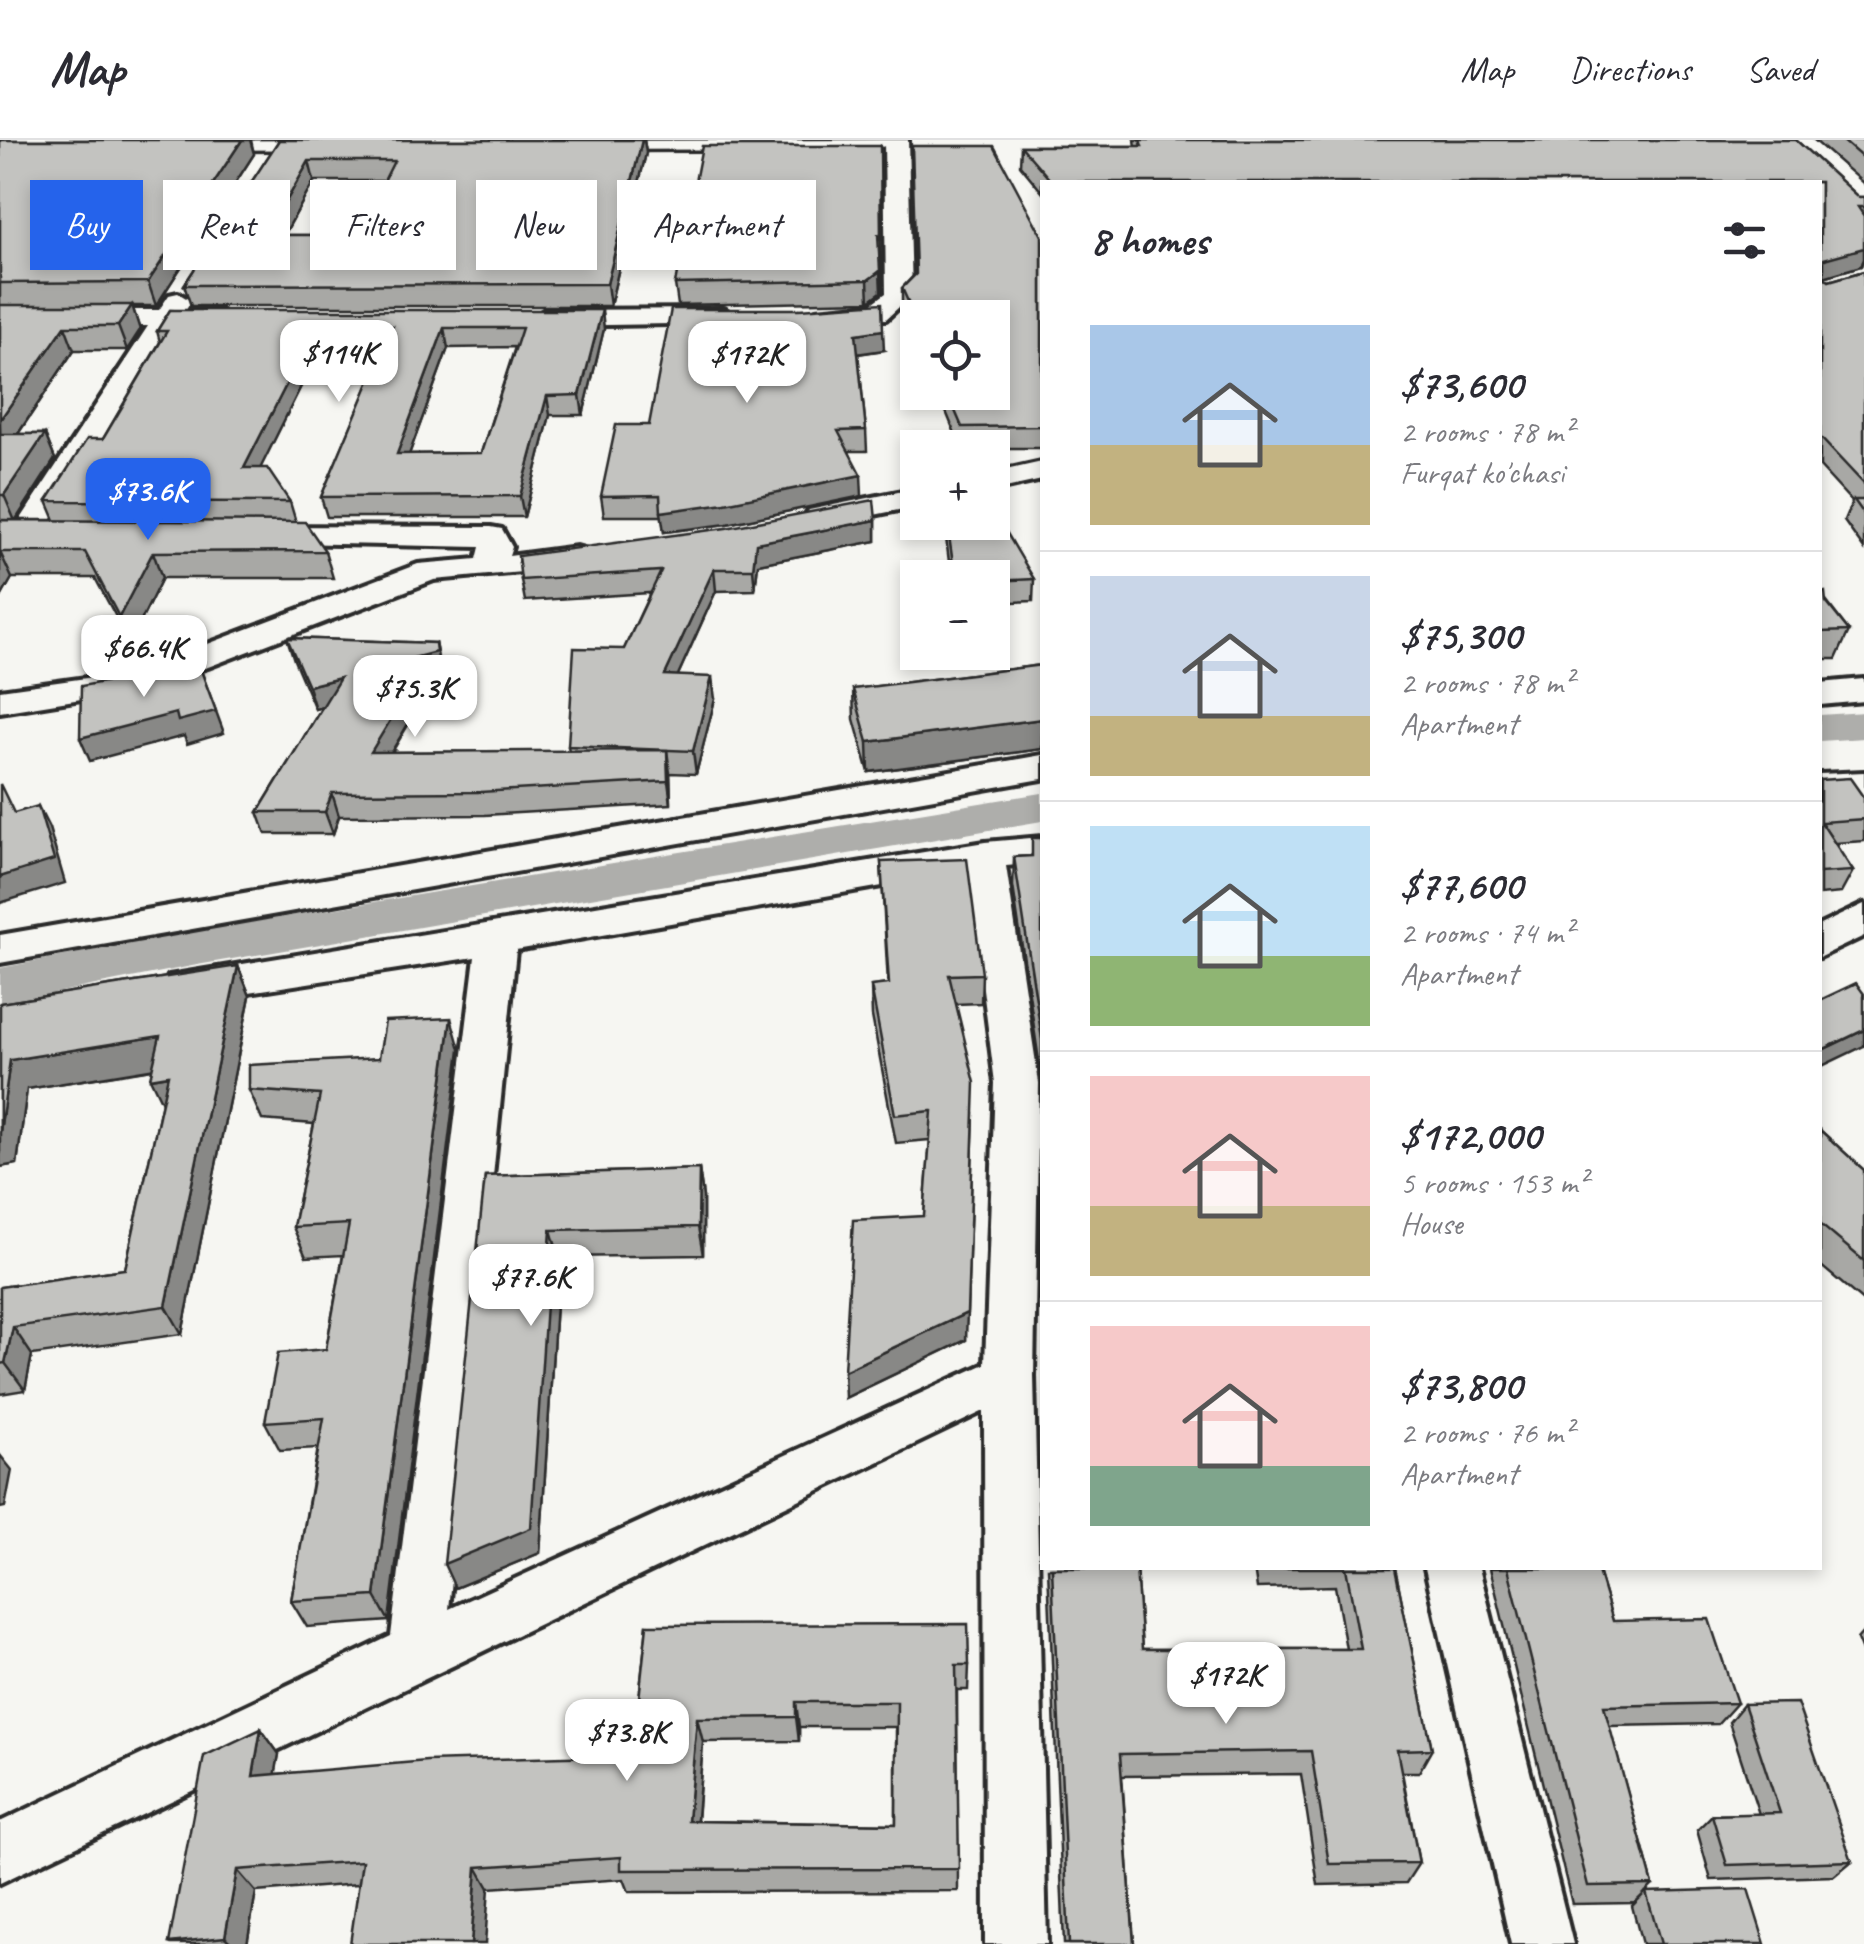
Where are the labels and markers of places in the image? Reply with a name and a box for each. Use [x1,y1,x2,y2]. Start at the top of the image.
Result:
pin: $114K [269,320,409,405]
pin: $172K [677,321,817,406]
pin: $73.6K [67,458,229,543]
pin: $66.4K [63,615,225,700]
pin: $75.3K [334,655,496,740]
pin: $77.6K [450,1244,612,1329]
pin: $172K [1156,1642,1296,1727]
pin: $73.8K [546,1699,708,1784]

